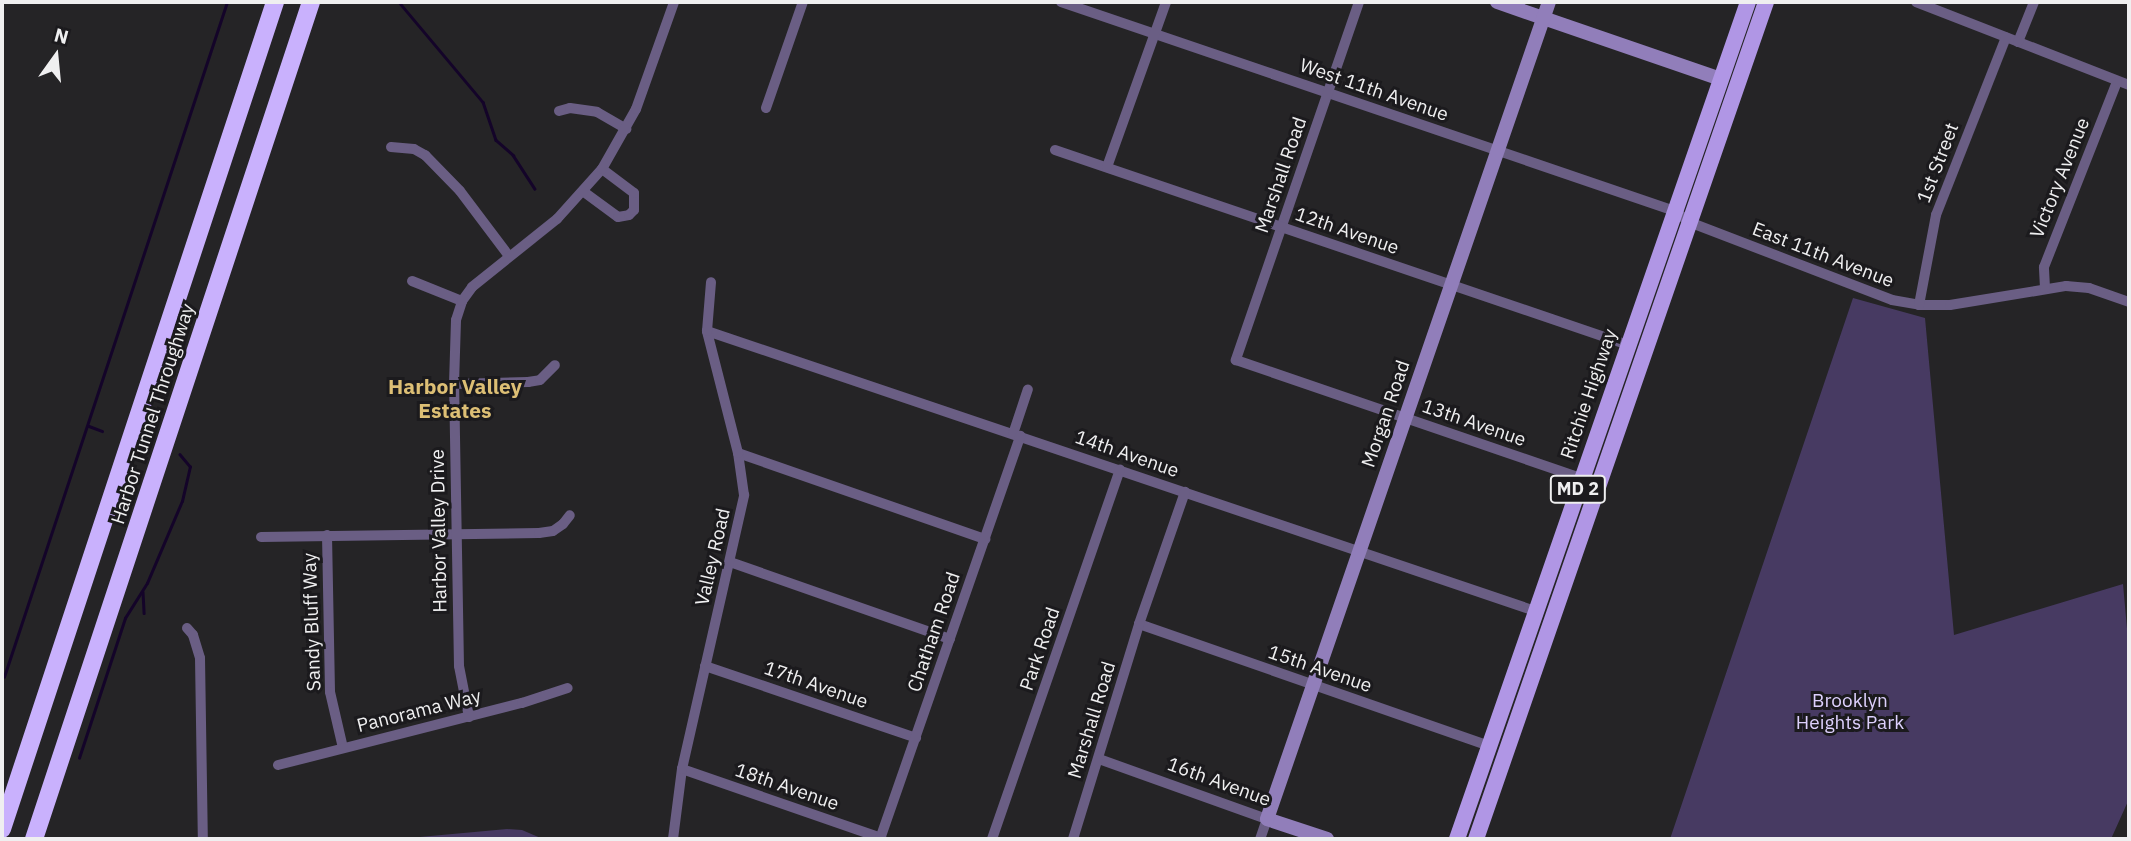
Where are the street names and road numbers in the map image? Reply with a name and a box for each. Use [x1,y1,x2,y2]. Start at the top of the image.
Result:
street label: West 11th Avenue [1297,54,1451,126]
street label: Marshall Road [1251,114,1311,236]
street label: Victory Avenue [2026,115,2094,241]
street label: 1st Street [1912,120,1964,206]
street label: 12th Avenue [1292,203,1402,259]
street label: East 11th Avenue [1749,218,1897,292]
street label: Harbor Tunnel Throughway [107,301,199,527]
street label: Ritchie Highway [1556,326,1622,462]
street label: Morgan Road [1357,357,1415,471]
street label: 13th Avenue [1419,395,1529,451]
street label: 14th Avenue [1072,426,1182,482]
street label: Harbor Valley Drive [426,449,452,613]
road number: MD 2 [1548,475,1608,504]
street label: Valley Road [691,506,735,608]
street label: Sandy Bluff Way [298,552,326,692]
street label: Chatham Road [903,569,965,695]
street label: Park Road [1015,604,1065,694]
street label: 15th Avenue [1265,641,1375,697]
street label: 17th Avenue [761,657,871,713]
street label: Marshall Road [1063,659,1121,781]
street label: Panorama Way [354,685,484,737]
street label: 16th Avenue [1164,753,1274,811]
street label: 18th Avenue [732,759,842,815]

